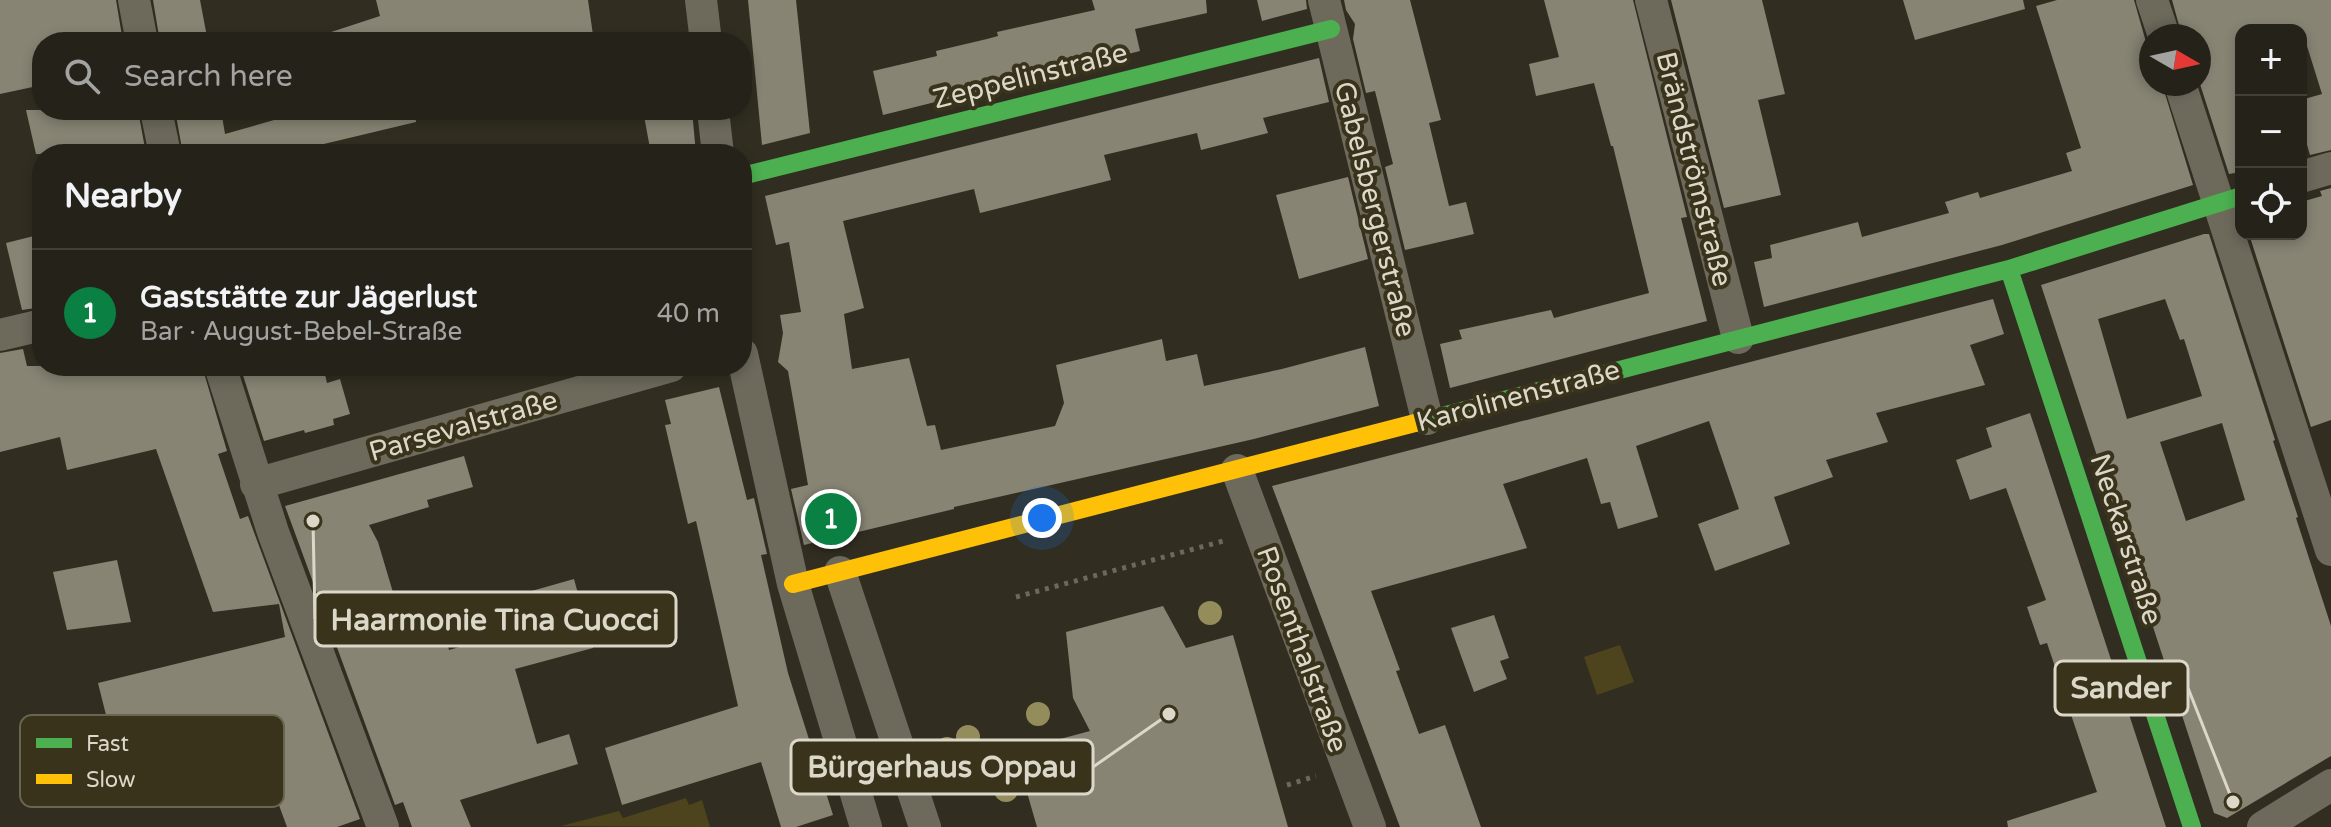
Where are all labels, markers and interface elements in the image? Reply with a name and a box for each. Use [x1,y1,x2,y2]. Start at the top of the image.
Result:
north arrow [2139,24,2211,96]
map controls [2235,24,2307,240]
button: + [2235,24,2307,96]
search box [32,32,752,120]
street label: Zeppelinstraße [929,35,1131,117]
street label: Brändströmstraße [1648,48,1740,290]
icon: search [60,54,104,98]
text: Search here [124,58,293,95]
street label: Gabelsbergerstraße [1327,78,1423,341]
button: − [2235,96,2307,168]
button: locate [2235,168,2307,240]
text: Nearby [64,176,182,217]
text: Gaststätte zur Jägerlust [140,279,477,316]
text: 1 [82,298,98,329]
text: 40 m [657,298,720,329]
text: Bar · August-Bebel-Straße [140,316,462,347]
street label: Karolinenstraße [1413,352,1624,439]
street label: Parsevalstraße [365,383,561,469]
street label: Neckarstraße [2082,450,2170,629]
pin: 1 [805,489,857,549]
your location [1022,498,1062,538]
street label: Rosenthalstraße [1249,542,1355,757]
callout: Haarmonie Tina Cuocci [315,592,676,646]
text: Haarmonie Tina Cuocci [331,602,659,639]
callout: Sander [2055,661,2188,715]
text: Sander [2070,670,2172,707]
legend [20,715,284,807]
text: Fast [86,731,129,757]
callout: Bürgerhaus Oppau [791,740,1093,794]
text: Bürgerhaus Oppau [807,749,1077,786]
text: Slow [86,767,136,793]

